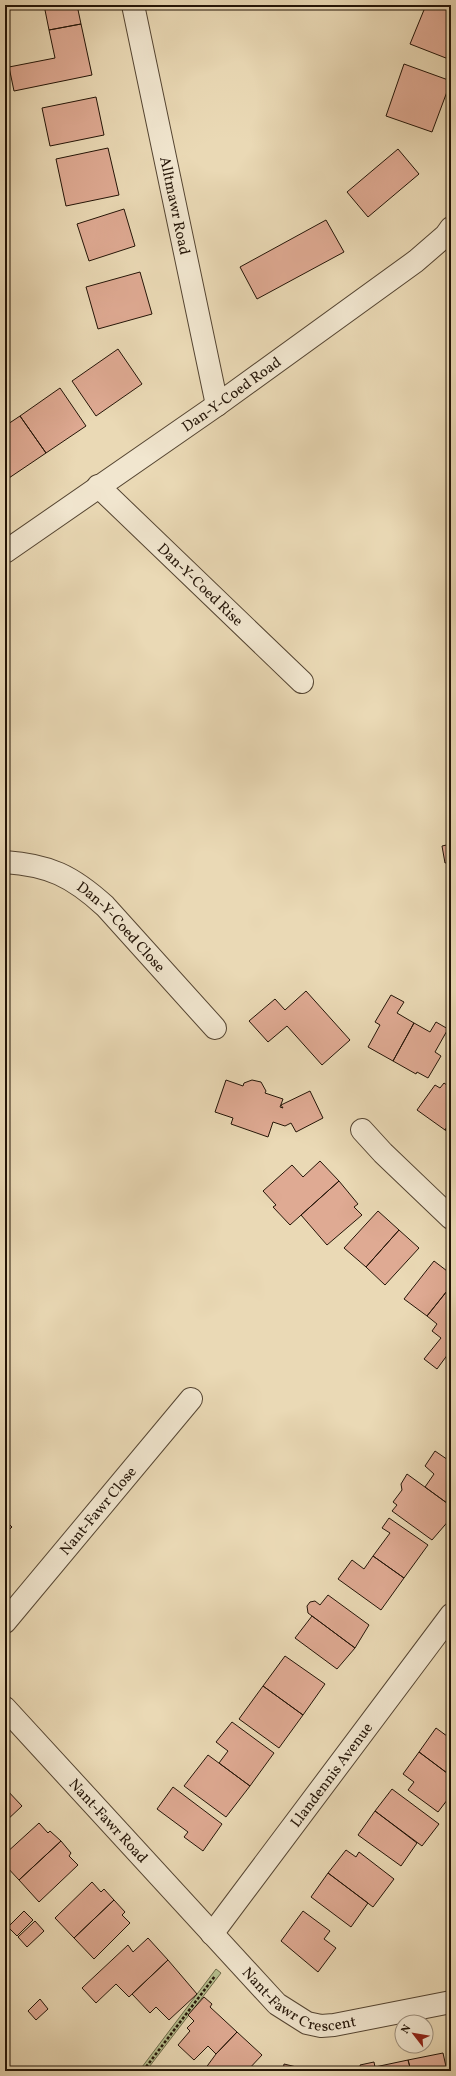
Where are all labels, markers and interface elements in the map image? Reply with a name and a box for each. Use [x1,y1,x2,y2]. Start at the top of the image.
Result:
street label: Alltmawr Road [153,155,194,257]
street label: Dan-Y-Coed Road [178,353,286,438]
street label: Dan-Y-Coed Rise [152,539,247,632]
street label: Dan-Y-Coed Close [72,877,169,978]
street label: Nant-Fawr Close [56,1463,142,1561]
street label: Llandennis Avenue [286,1719,379,1832]
street label: Nant-Fawr Road [63,1775,152,1869]
street label: Nant-Fawr Crescent [236,1963,358,2038]
north arrow [394,2014,434,2054]
text: N [398,2022,415,2037]

